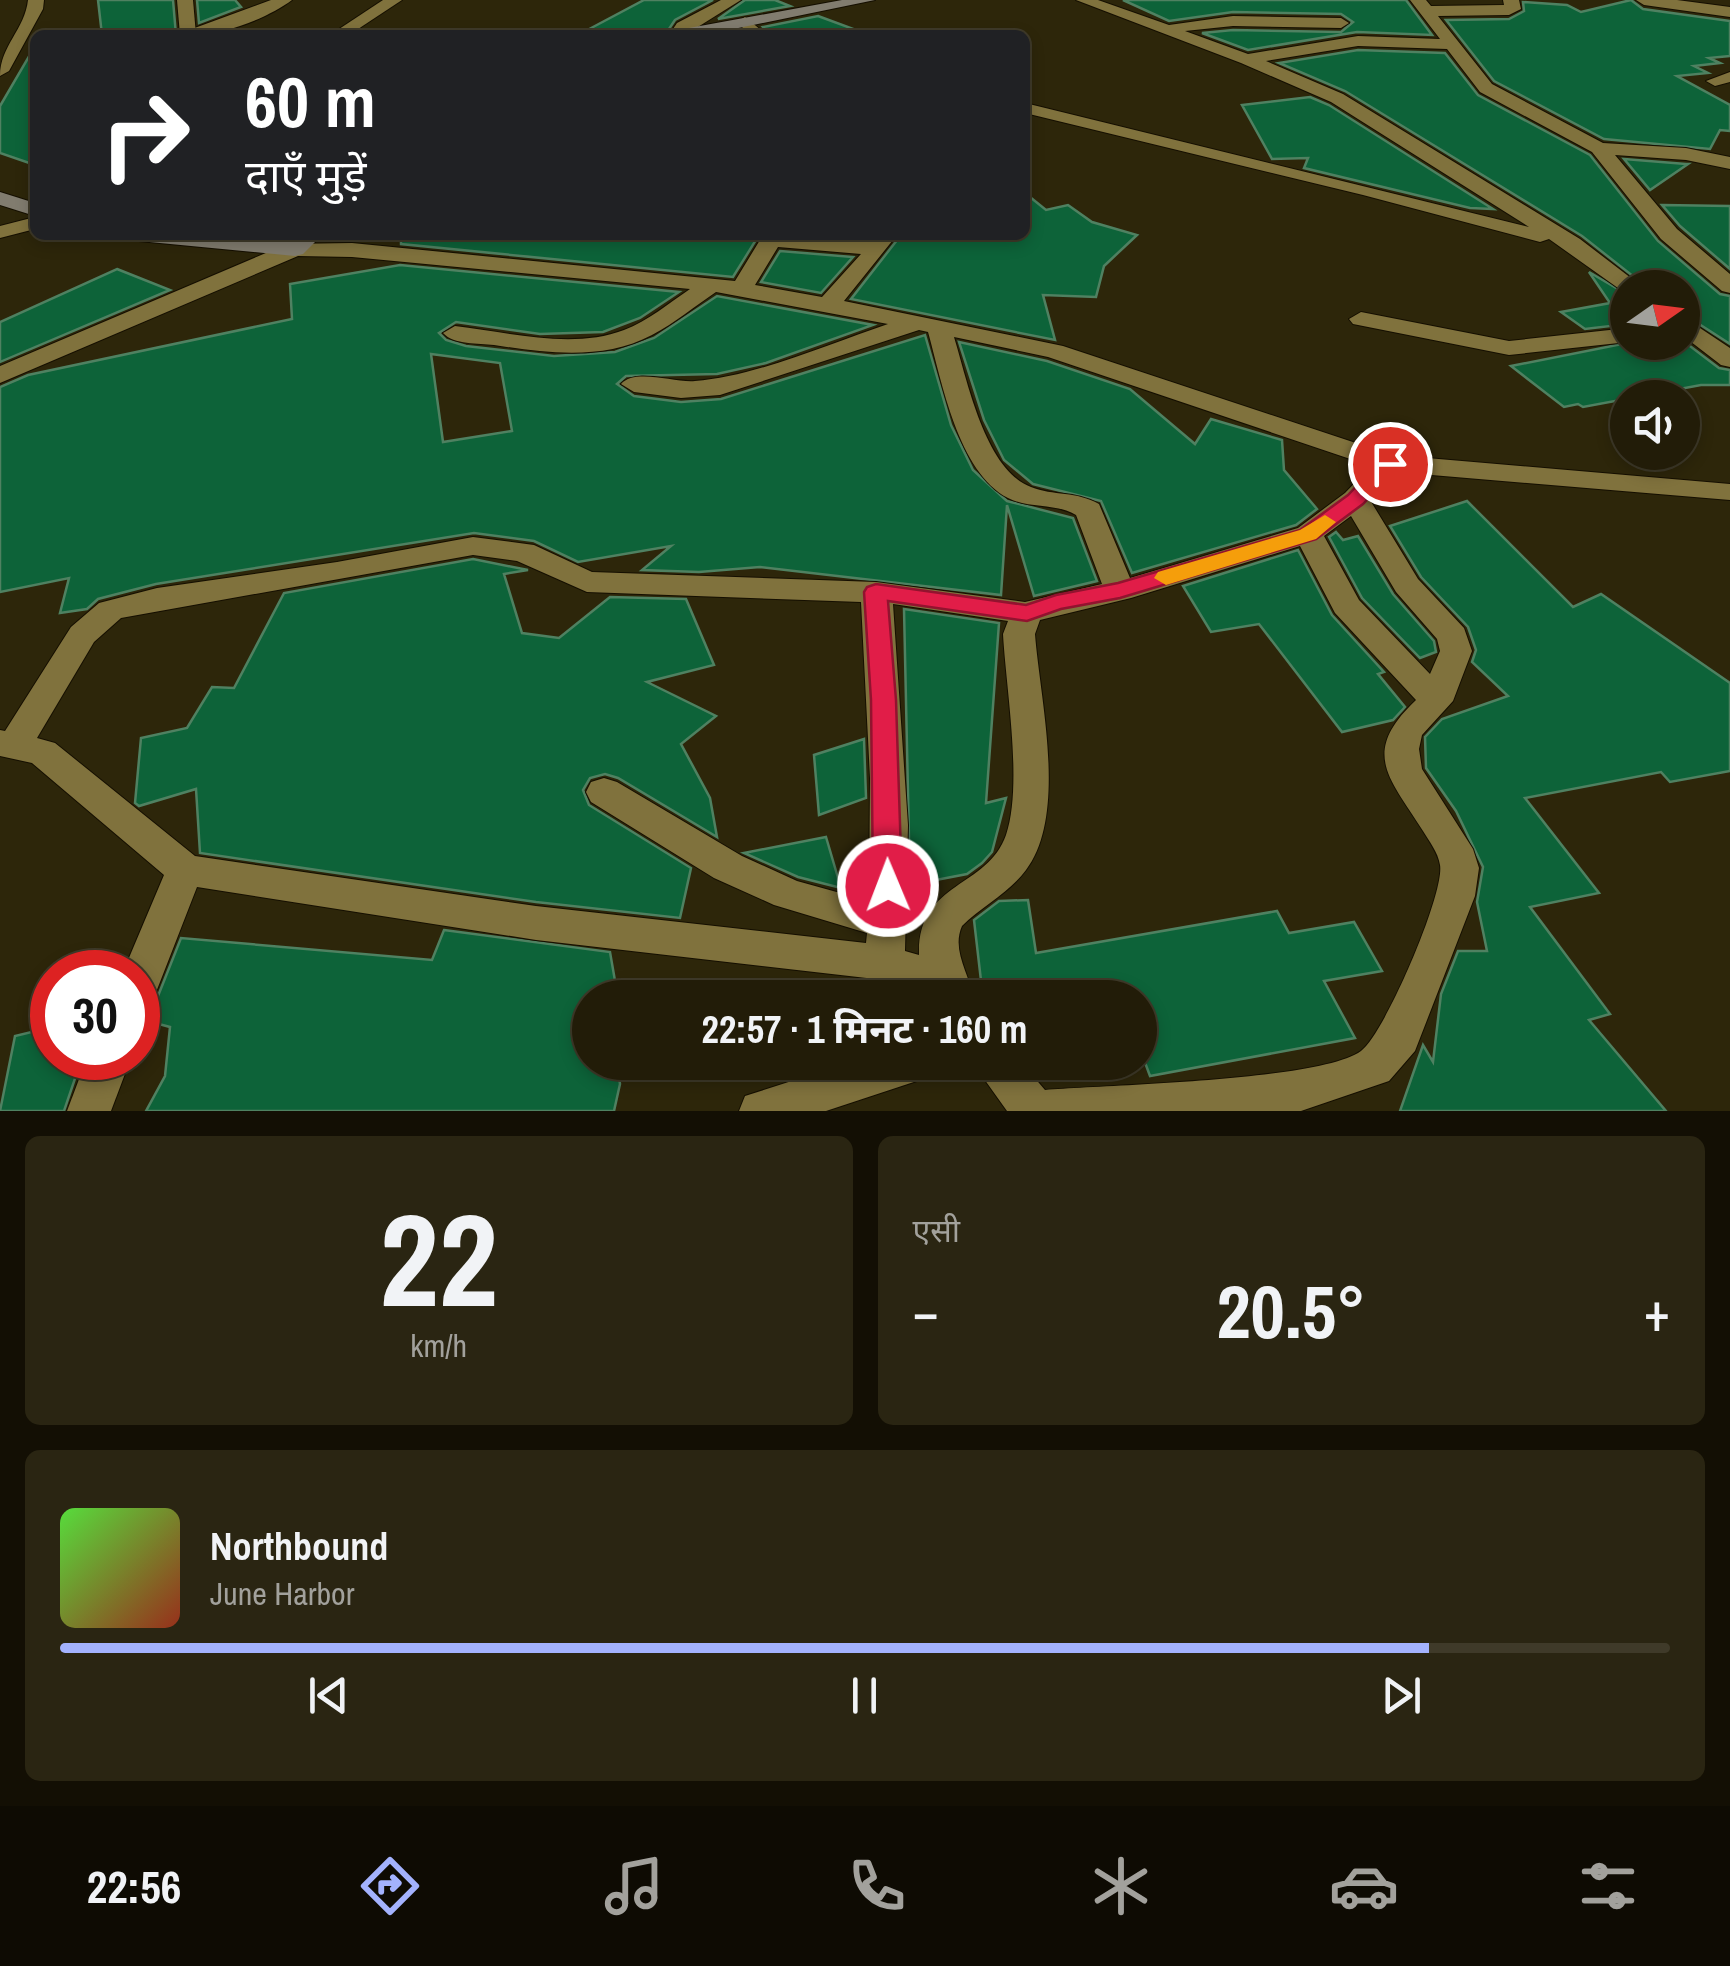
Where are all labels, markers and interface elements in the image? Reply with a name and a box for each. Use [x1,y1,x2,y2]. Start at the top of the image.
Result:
text: 60 m [245,55,376,149]
icon: right [80,70,210,200]
text: दाएँ मुड़ें [245,145,367,206]
north arrow [1610,270,1700,360]
map controls [1610,270,1700,470]
button: sound [1610,380,1700,470]
pin [1348,422,1433,507]
icon: arrive [1363,437,1418,492]
position arrow [836,834,940,938]
speed limit sign: 30 [30,950,160,1080]
text: 22:57 · 1 मिनट · 160 m [702,1004,1027,1055]
text: 22 [379,1171,498,1347]
text: एसी [913,1209,960,1252]
text: 20.5° [1216,1260,1366,1361]
text: − [913,1274,939,1348]
text: + [1644,1274,1670,1348]
text: km/h [410,1324,467,1367]
text: Northbound [210,1521,388,1572]
text: June Harbor [210,1572,354,1615]
icon: previous [301,1668,356,1723]
icon: pause [837,1668,892,1723]
icon: next [1374,1668,1429,1723]
icon: directions [355,1851,425,1921]
icon: music [599,1851,669,1921]
icon: phone [842,1851,912,1921]
icon: climate [1086,1851,1156,1921]
icon: car [1329,1851,1399,1921]
icon: filters [1573,1851,1643,1921]
text: 22:56 [87,1856,181,1917]

